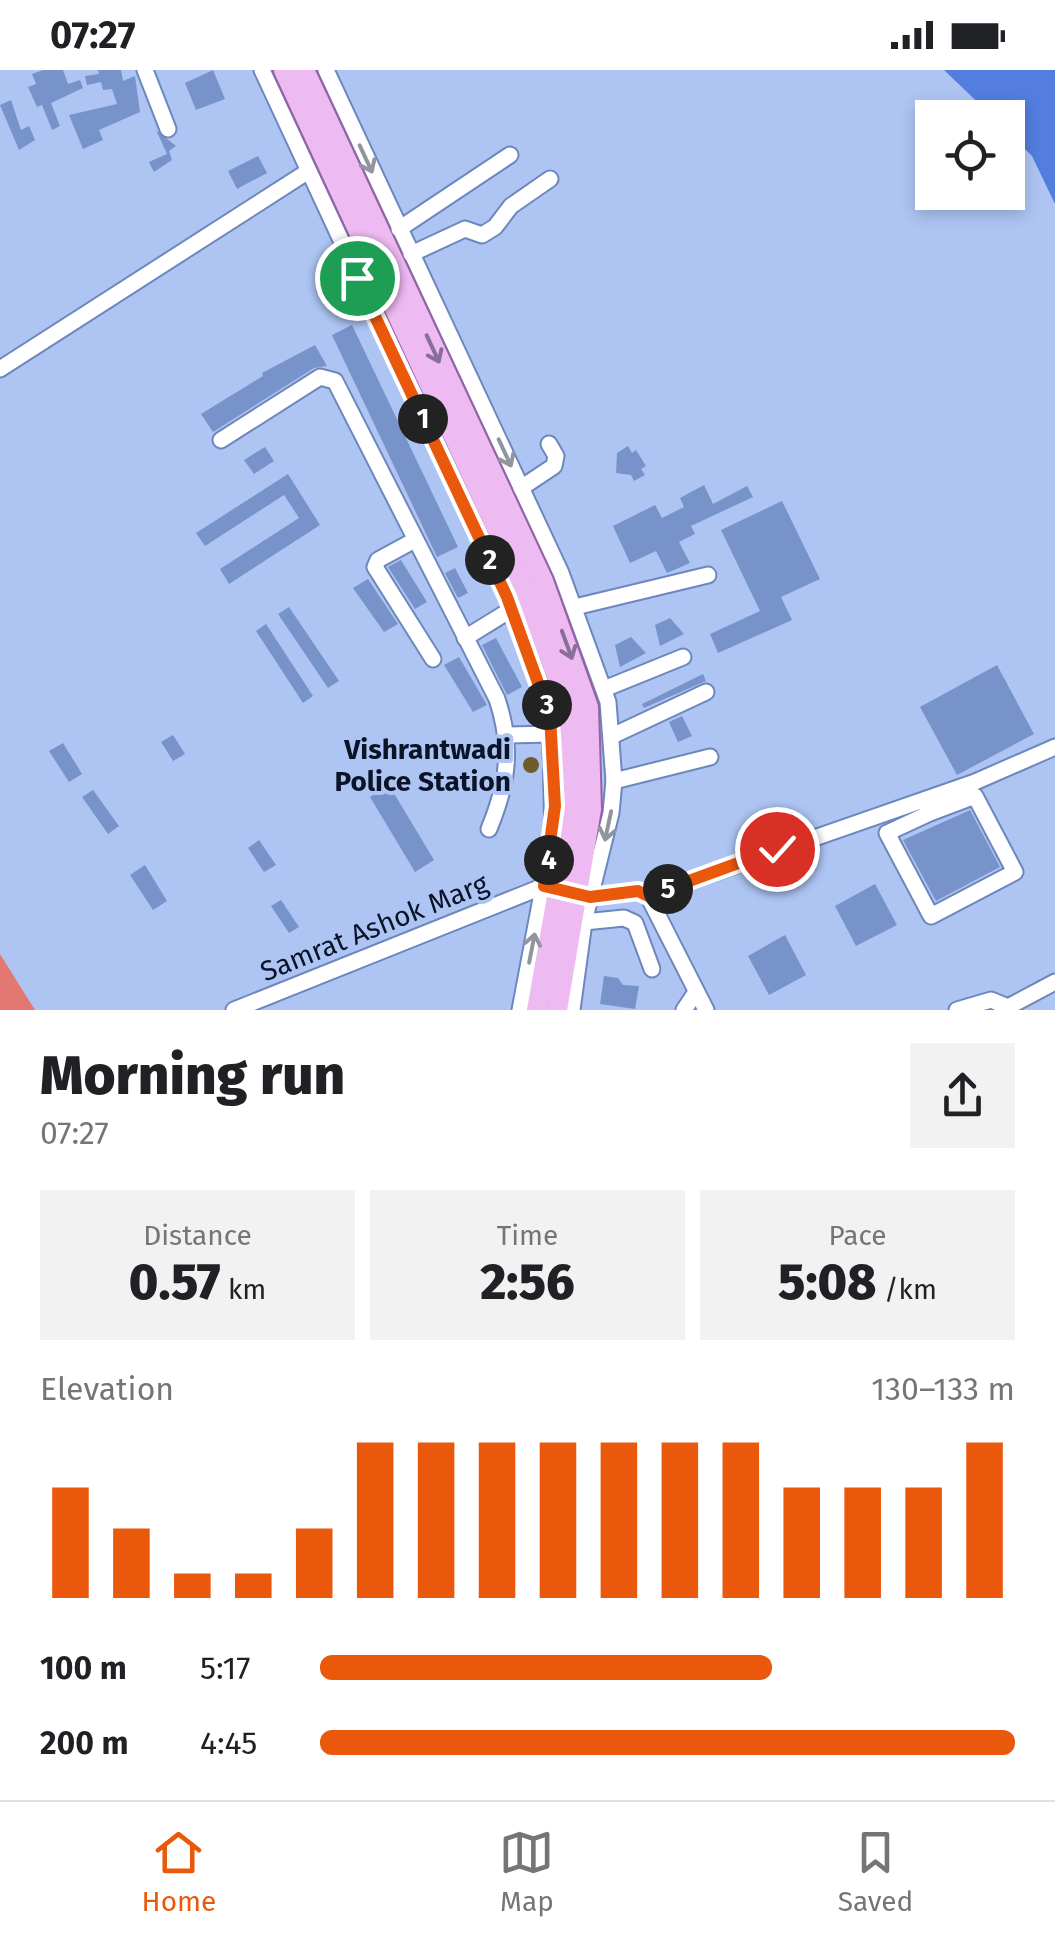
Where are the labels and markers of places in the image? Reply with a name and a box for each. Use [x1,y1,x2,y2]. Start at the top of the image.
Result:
pin [315,236,400,321]
pin: 1 [398,394,448,444]
pin: 2 [465,535,515,585]
pin: 3 [522,680,572,730]
place label: Vishrantwadi Police Station [334,733,511,798]
marker: Vishrantwadi Police Station [520,754,542,776]
pin [735,807,820,892]
pin: 4 [524,835,574,885]
pin: 5 [643,864,693,914]

